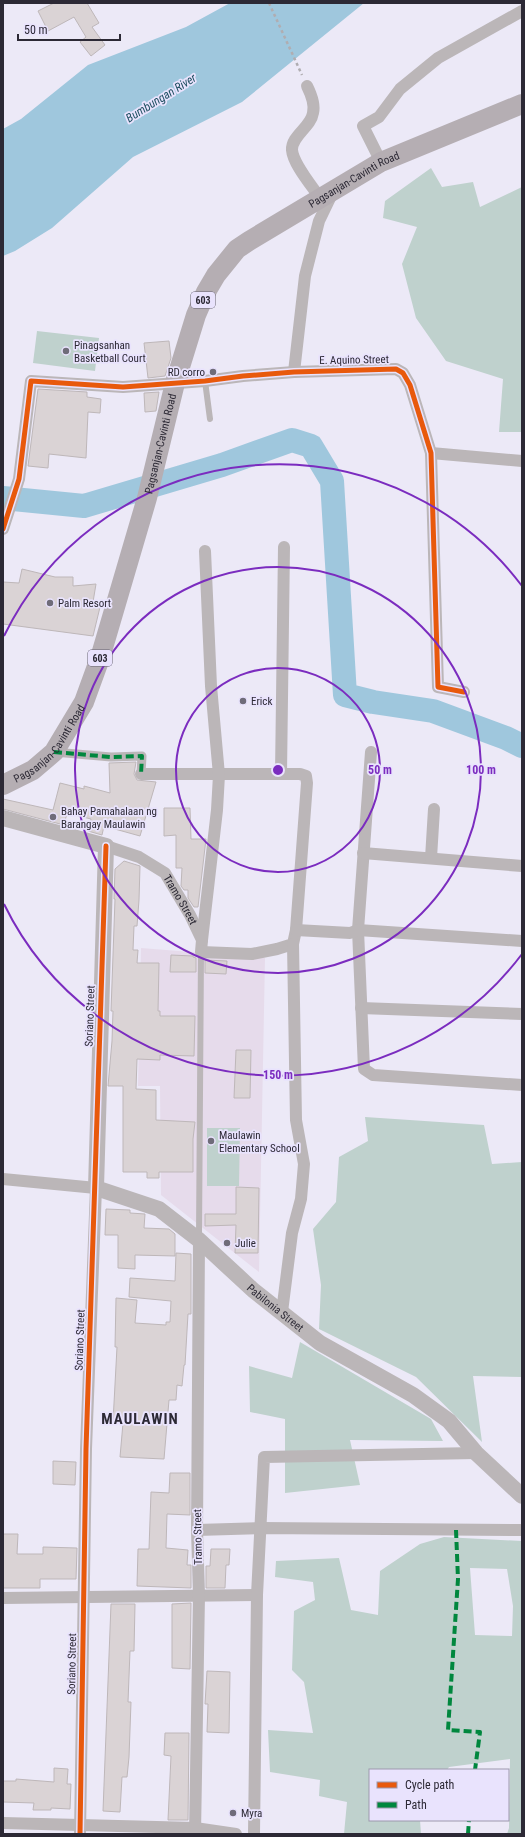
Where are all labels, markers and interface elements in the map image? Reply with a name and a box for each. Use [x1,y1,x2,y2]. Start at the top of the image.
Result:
scale bar [18,16,120,42]
text: 50 m [24,23,48,37]
water label: Bumbungan River [123,71,199,125]
street label: Pagsanjan-Cavinti Road [306,149,401,210]
road number: 603 [191,292,215,308]
place label: Pinagsanhan Basketball Court [74,339,146,365]
marker: Pinagsanhan Basketball Court [61,346,71,356]
street label: E. Aquino Street [319,353,389,367]
place label: RD corro [168,366,205,379]
marker: RD corro [208,367,218,377]
street label: Pagsanjan-Cavinti Road [142,392,179,495]
place label: Palm Resort [58,597,111,610]
marker: Palm Resort [45,598,55,608]
road number: 603 [88,650,112,666]
place label: Erick [251,695,272,708]
marker: Erick [238,696,248,706]
street label: Pagsanjan-Cavinti Road [11,702,87,785]
centre of rings [271,763,285,777]
text: 50 m [368,763,392,777]
text: 100 m [466,763,496,777]
place label: Bahay Pamahalaan ng Barangay Maulawin [61,805,157,831]
marker: Bahay Pamahalaan ng Barangay Maulawin [48,812,58,822]
street label: Tramo Street [161,872,200,927]
street label: Soriano Street [82,985,98,1047]
text: 150 m [263,1068,293,1082]
place label: Maulawin Elementary School [219,1129,300,1155]
marker: Maulawin Elementary School [206,1136,216,1146]
place label: Julie [235,1237,256,1250]
marker: Julie [222,1238,232,1248]
street label: Pabilonia Street [244,1281,306,1334]
street label: Soriano Street [72,1309,88,1371]
district label: MAULAWIN [101,1410,179,1428]
street label: Tramo Street [191,1509,205,1565]
street label: Soriano Street [65,1633,79,1695]
legend [369,1769,509,1821]
text: Cycle path [405,1778,455,1792]
text: Path [405,1798,427,1812]
place label: Myra [241,1807,262,1820]
marker: Myra [228,1808,238,1818]

